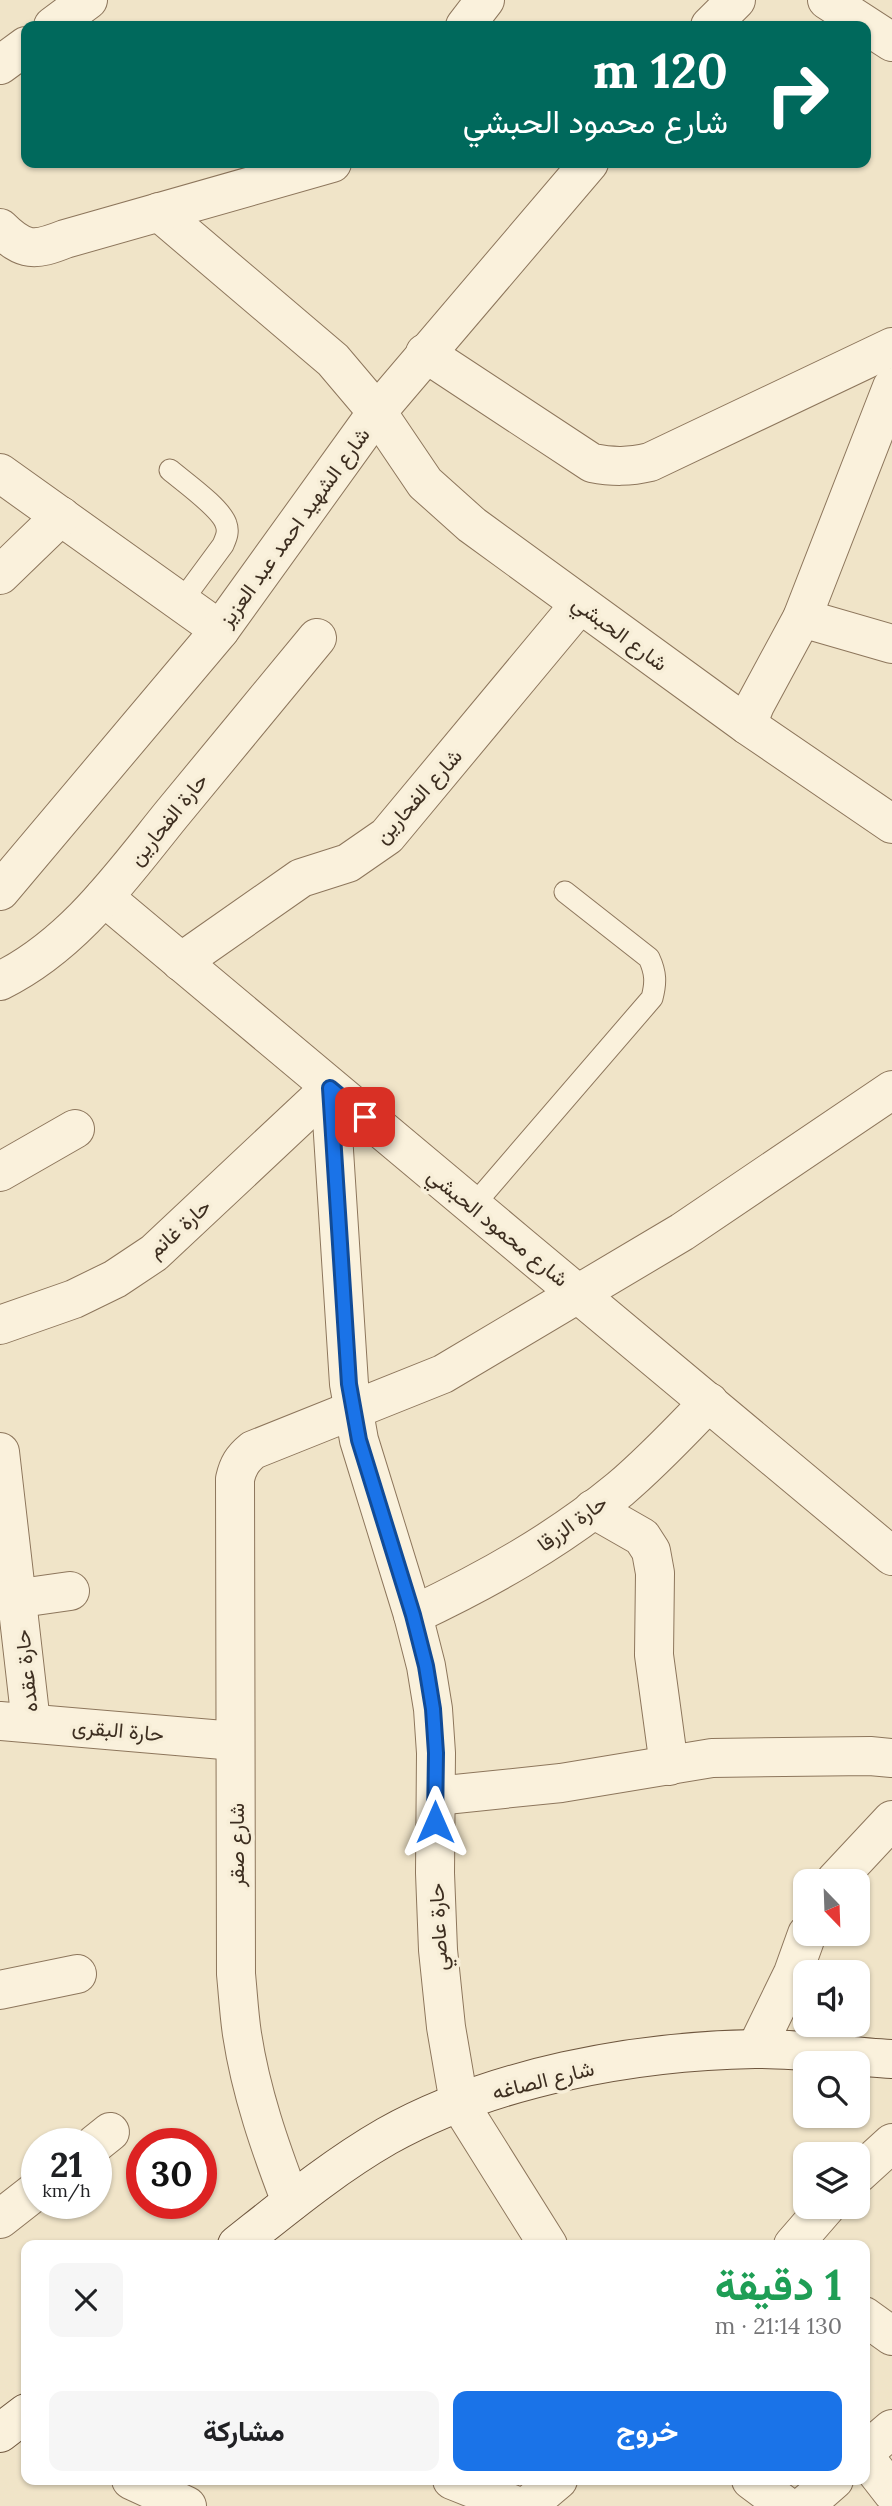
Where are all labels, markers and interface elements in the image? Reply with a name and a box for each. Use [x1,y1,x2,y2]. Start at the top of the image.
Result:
text: 120 m [593,39,728,101]
icon: right [752,49,843,140]
text: شارع محمود الحبشي [463,101,728,142]
street label: شارع الشهيد احمد عبد العزيز [212,422,376,633]
street label: شارع الحبشي [565,589,673,680]
street label: شارع الفحارين [368,743,468,850]
street label: حارة الفحارين [123,767,213,871]
pin [335,1087,395,1147]
icon: arrive [346,1098,384,1136]
street label: شارع محمود الحبشي [419,1162,574,1295]
street label: حارة غانم [142,1192,217,1264]
street label: حارة الزرقا [532,1489,612,1557]
street label: حارة عقده [8,1628,44,1714]
street label: حارة البقرى [71,1713,165,1747]
position arrow [398,1785,472,1859]
street label: شارع صقر [223,1803,251,1888]
north arrow [793,1869,870,1946]
map controls [793,1869,870,2219]
street label: حارة عاصي [422,1882,458,1972]
button: sound [793,1960,870,2037]
button: search [793,2051,870,2128]
street label: شارع الصاغه [489,2054,597,2107]
speed limit sign: 30 [126,2128,217,2219]
text: 21 [50,2142,83,2187]
button: layers [793,2142,870,2219]
text: km/h [42,2179,91,2202]
text: 1 دقيقة [715,2258,842,2312]
button: close [49,2263,123,2337]
text: 130 m · 21:14 [715,2311,842,2340]
button: مشاركة [49,2391,439,2471]
button: خروج [453,2391,842,2471]

